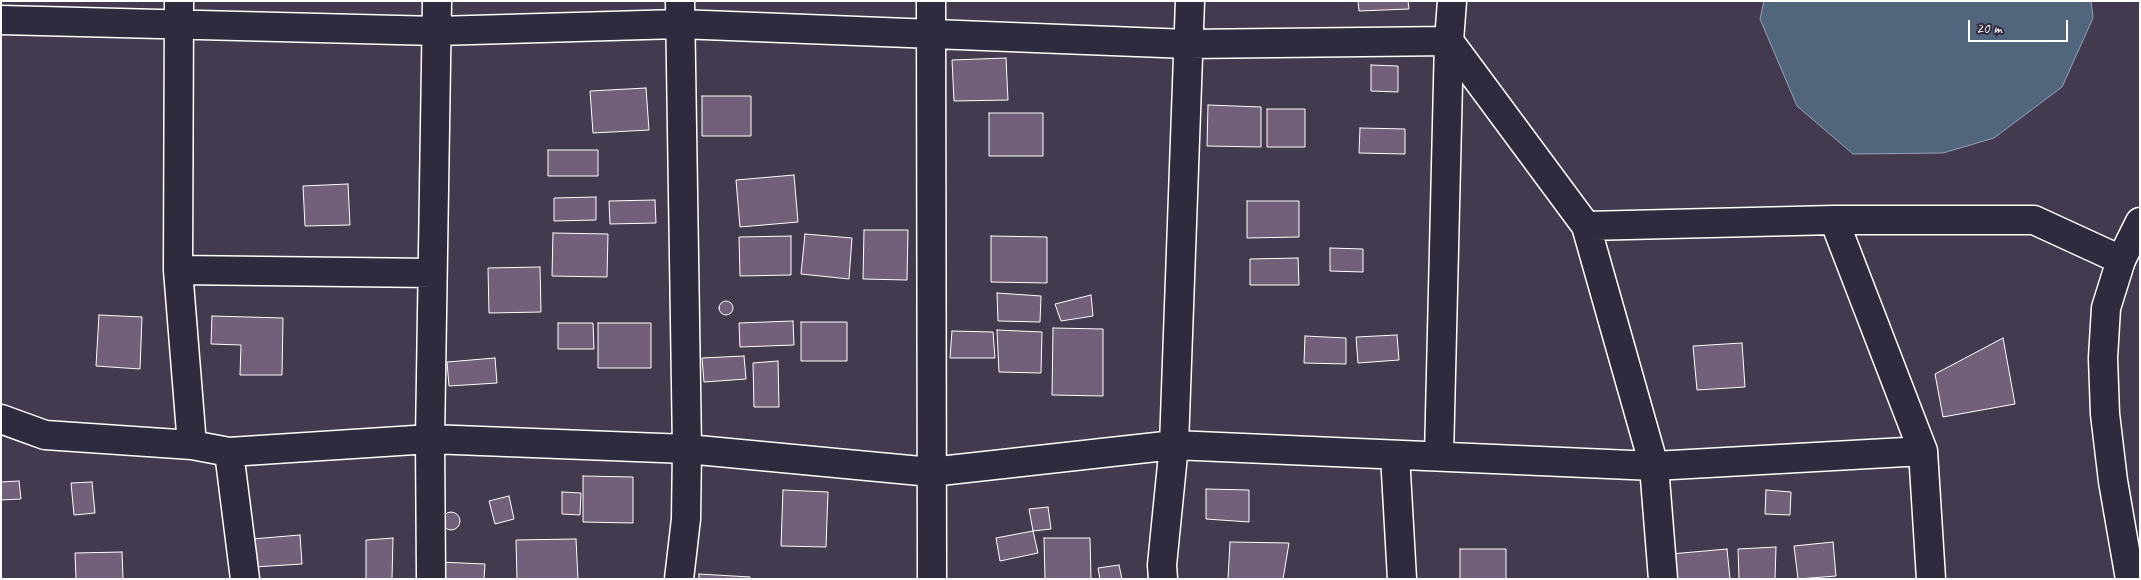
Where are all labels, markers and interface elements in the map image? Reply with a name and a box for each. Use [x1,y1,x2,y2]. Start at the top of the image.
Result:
scale bar [1971,10,2071,42]
text: 20 m [1976,19,2002,38]

